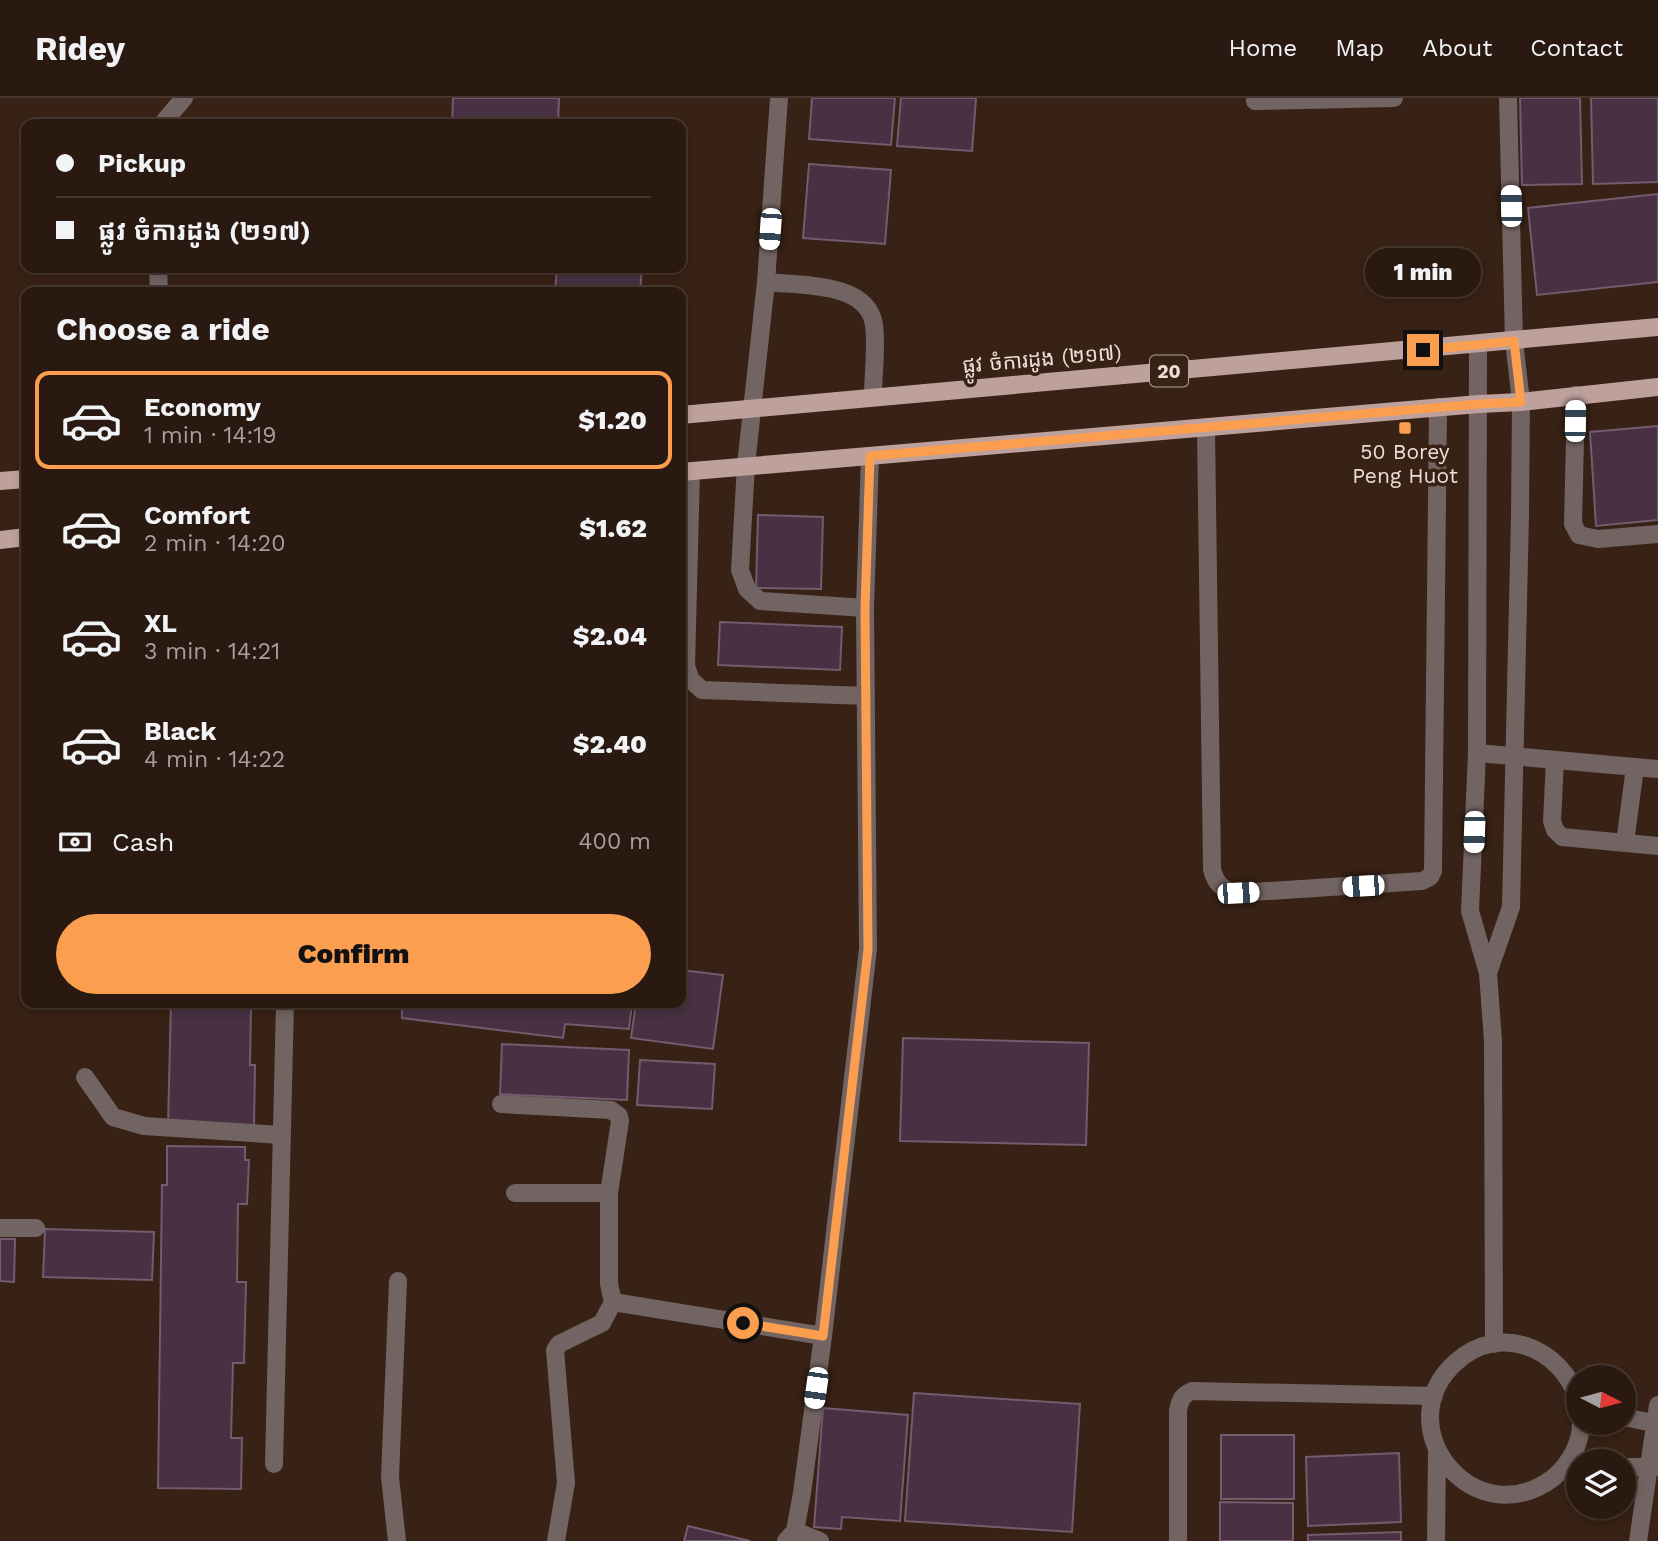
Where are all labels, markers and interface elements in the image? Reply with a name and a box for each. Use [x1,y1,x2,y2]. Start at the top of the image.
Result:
text: Ridey [35,29,125,68]
text: Home [1229,34,1297,62]
text: Map [1335,34,1384,62]
text: About [1422,34,1492,62]
text: Contact [1530,34,1623,62]
text: Pickup [98,148,186,178]
car [1501,185,1522,227]
car [759,207,782,251]
text: ផ្លូវ ចំការដូង (២១៧) [98,216,311,246]
callout: 1 min [1365,248,1481,298]
text: 1 min [1393,259,1453,286]
text: Choose a ride [56,310,270,348]
route end [1407,334,1439,366]
street label: ផ្លូវ ចំការដូង (២១៧) [961,339,1123,385]
road number: 20 [1150,356,1188,386]
icon: car [60,389,123,452]
text: Economy [144,392,261,422]
car [1565,400,1586,442]
text: $1.20 [578,405,647,435]
marker: 50 Borey Peng Huot [1397,420,1413,436]
text: 1 min · 14:19 [144,422,277,449]
place label: 50 Borey Peng Huot [1352,439,1458,488]
icon: car [60,497,123,560]
text: Comfort [144,500,250,530]
text: $1.62 [579,513,647,543]
text: 2 min · 14:20 [144,530,286,557]
icon: car [60,605,123,668]
text: XL [144,608,177,638]
text: $2.04 [573,621,647,651]
text: 3 min · 14:21 [144,638,280,665]
icon: car [60,713,123,776]
text: Black [144,716,216,746]
text: $2.40 [573,729,647,759]
text: 4 min · 14:22 [144,746,285,773]
car [1463,811,1486,853]
icon: cash [56,823,94,861]
text: Cash [112,827,174,857]
text: 400 m [579,828,651,855]
car [1342,874,1385,898]
car [1217,881,1260,905]
button: Confirm [56,914,651,994]
route start [727,1307,759,1339]
north arrow [1566,1365,1636,1435]
map controls [1566,1365,1636,1519]
car [803,1366,830,1410]
button: layers [1566,1449,1636,1519]

